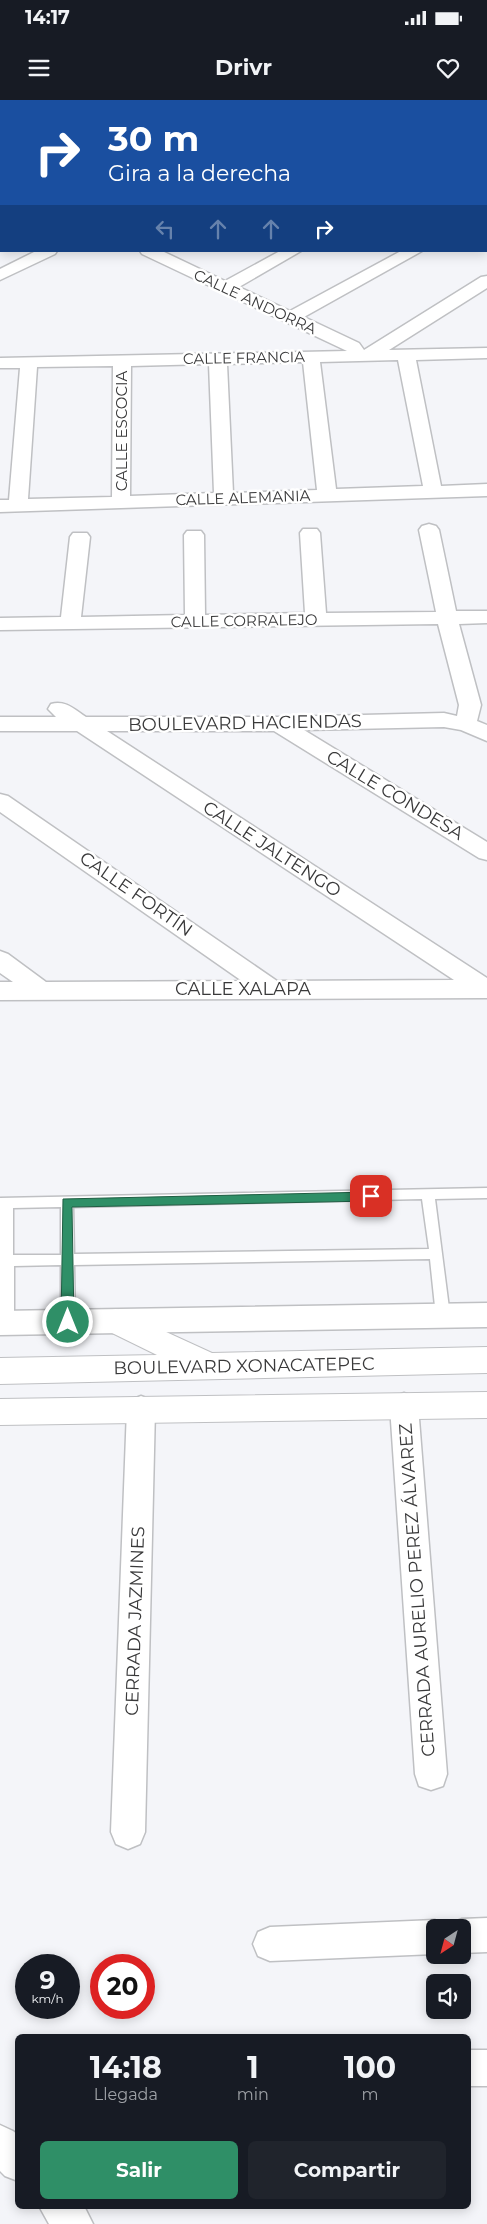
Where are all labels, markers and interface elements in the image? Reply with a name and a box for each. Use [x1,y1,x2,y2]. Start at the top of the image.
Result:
text: 14:17 [25,6,70,29]
icon: menu [25,54,53,82]
text: Drivr [215,54,272,81]
icon: heart [434,54,462,82]
text: 30 m [108,117,199,160]
icon: right [25,120,90,185]
text: Gira a la derecha [108,160,291,187]
icon: left [151,215,179,243]
icon: ahead [204,215,232,243]
icon: ahead [257,215,285,243]
icon: right [310,215,338,243]
street label: CALLE ANDORRA [191,265,320,338]
street label: CALLE FRANCIA [183,347,305,368]
street label: CALLE ESCOCIA [112,370,131,491]
street label: CALLE ALEMANIA [175,486,311,509]
street label: CALLE CORRALEJO [170,610,318,631]
street label: BOULEVARD HACIENDAS [128,710,362,736]
street label: CALLE CONDESA [322,745,468,845]
street label: CALLE JALTENGO [199,796,345,902]
street label: CALLE FORTÍN [75,847,197,941]
street label: CALLE XALAPA [175,978,311,1000]
pin [350,1175,392,1217]
icon: arrive [357,1182,385,1210]
position arrow [41,1295,93,1347]
street label: BOULEVARD XONACATEPEC [113,1353,375,1379]
street label: CERRADA AURELIO PEREZ ÁLVAREZ [394,1422,440,1758]
street label: CERRADA JAZMINES [121,1526,149,1716]
north arrow [426,1919,471,1964]
map controls [426,1919,471,2019]
speed limit sign: 20 [90,1954,155,2019]
text: 9 [40,1965,55,1995]
button: sound [426,1974,471,2019]
text: km/h [31,1991,64,2006]
text: 14:18 [90,2049,162,2086]
text: 1 [247,2049,259,2086]
text: 100 [344,2049,396,2086]
text: Llegada [94,2085,158,2104]
text: min [237,2085,269,2104]
text: m [361,2085,378,2104]
button: Salir [40,2141,238,2199]
button: Compartir [248,2141,446,2199]

